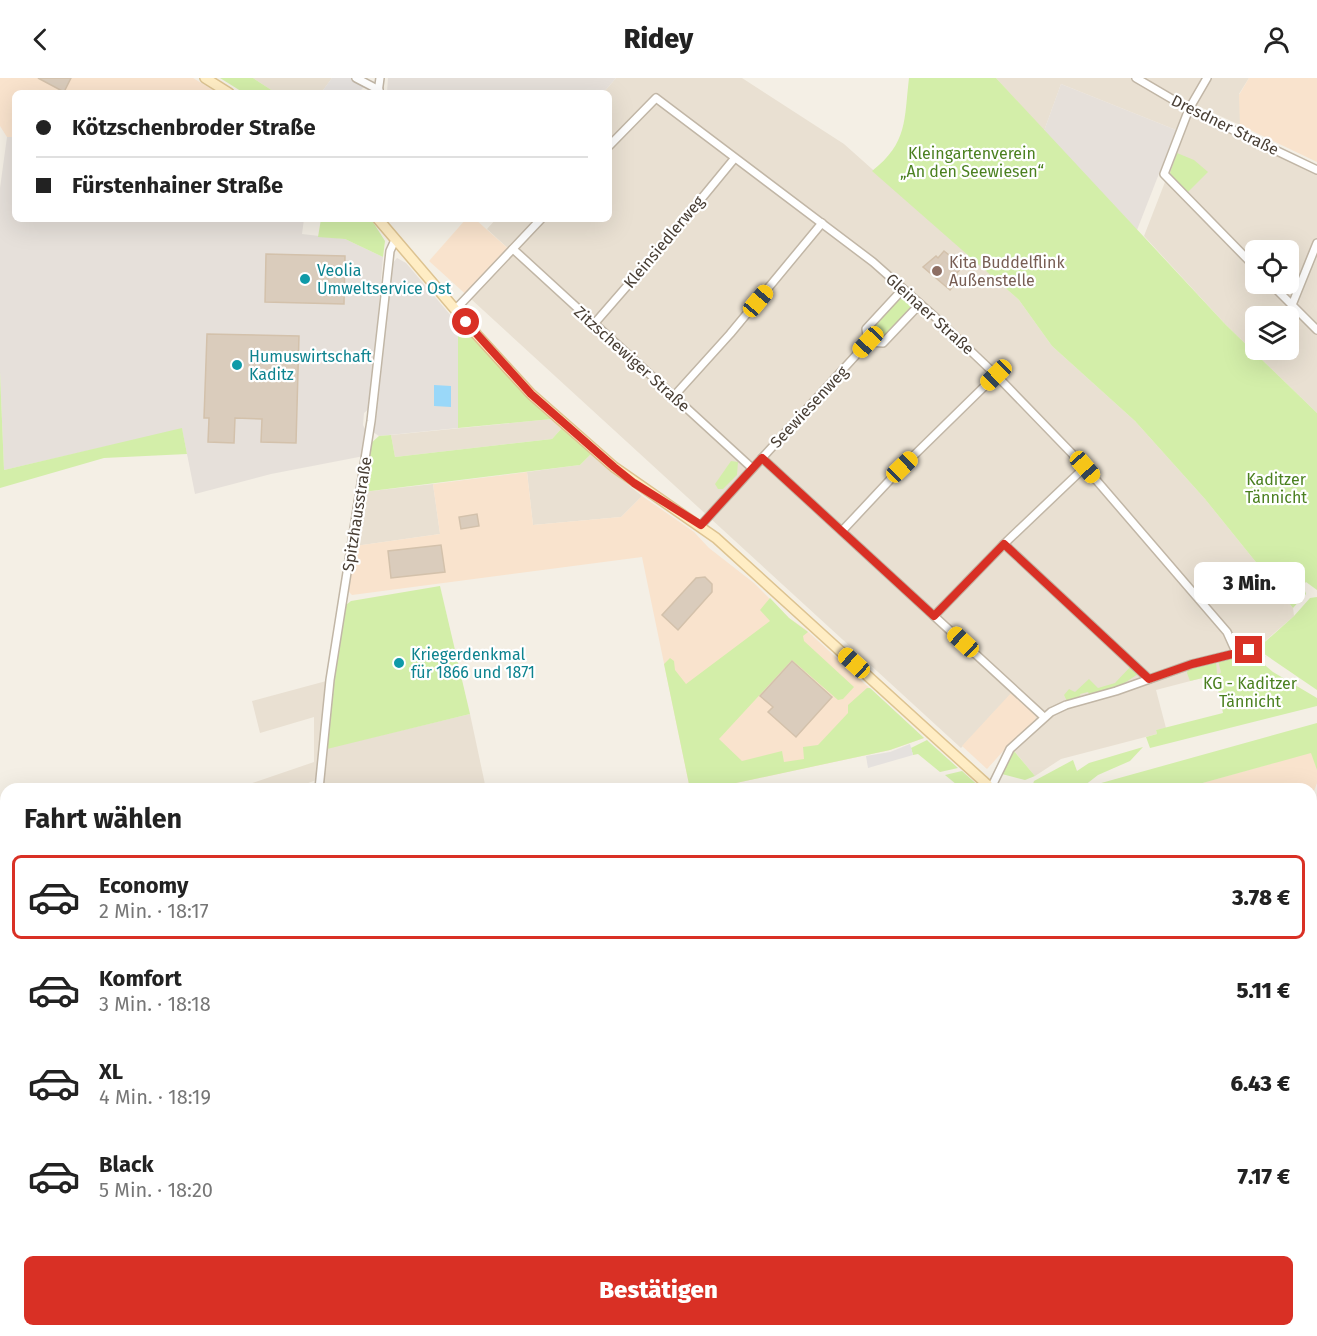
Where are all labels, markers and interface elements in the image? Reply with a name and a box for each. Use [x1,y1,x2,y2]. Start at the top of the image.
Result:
icon: back [24,23,57,56]
text: Ridey [624,23,693,55]
icon: person [1260,23,1293,56]
street label: Dresdner Straße [1168,91,1282,159]
text: Kötzschenbroder Straße [72,114,316,141]
park label: Kleingartenverein „An den Seewiesen“ [900,144,1044,181]
text: Fürstenhainer Straße [72,172,283,199]
street label: Kleinsiedlerweg [620,191,709,292]
map controls [1245,240,1299,360]
button: locate [1245,240,1299,294]
place label: Kita Buddelflink Außenstelle [949,253,1065,290]
place label: Veolia Umweltservice Ost [317,261,452,298]
marker: Kita Buddelflink Außenstelle [930,264,944,278]
street label: Gleinaer Straße [882,269,978,359]
marker: Veolia Umweltservice Ost [298,272,312,286]
car [740,281,776,321]
street label: Zitzschewiger Straße [570,302,694,416]
button: layers [1245,306,1299,360]
route start [452,308,479,335]
car [849,323,887,361]
place label: Humuswirtschaft Kaditz [249,347,372,384]
car [977,356,1015,394]
marker: Humuswirtschaft Kaditz [230,358,244,372]
street label: Seewiesenweg [766,362,852,452]
car [883,448,921,486]
car [1066,448,1104,486]
street label: Spitzhausstraße [339,455,375,573]
park label: Kaditzer Tännicht [1245,470,1307,507]
callout: 3 Min. [1194,563,1304,605]
text: 3 Min. [1223,571,1276,595]
car [944,623,982,661]
route end [1235,636,1262,663]
car [835,644,873,682]
place label: Kriegerdenkmal für 1866 und 1871 [411,645,535,682]
marker: Kriegerdenkmal für 1866 und 1871 [392,656,406,670]
park label: KG - Kaditzer Tännicht [1203,674,1298,711]
text: Fahrt wählen [24,803,182,835]
icon: car [27,870,81,924]
text: Economy [99,872,188,899]
text: 3.78 € [1232,884,1290,911]
text: 2 Min. · 18:17 [99,899,209,923]
icon: car [27,963,81,1017]
text: Komfort [99,965,182,992]
text: 5.11 € [1236,977,1290,1004]
text: 3 Min. · 18:18 [99,992,211,1016]
icon: car [27,1056,81,1110]
text: XL [99,1058,123,1085]
text: 6.43 € [1231,1070,1290,1097]
text: 4 Min. · 18:19 [99,1085,211,1109]
icon: car [27,1149,81,1203]
text: Black [99,1151,154,1178]
text: 7.17 € [1238,1163,1290,1190]
text: 5 Min. · 18:20 [99,1178,213,1202]
button: Bestätigen [24,1256,1293,1325]

